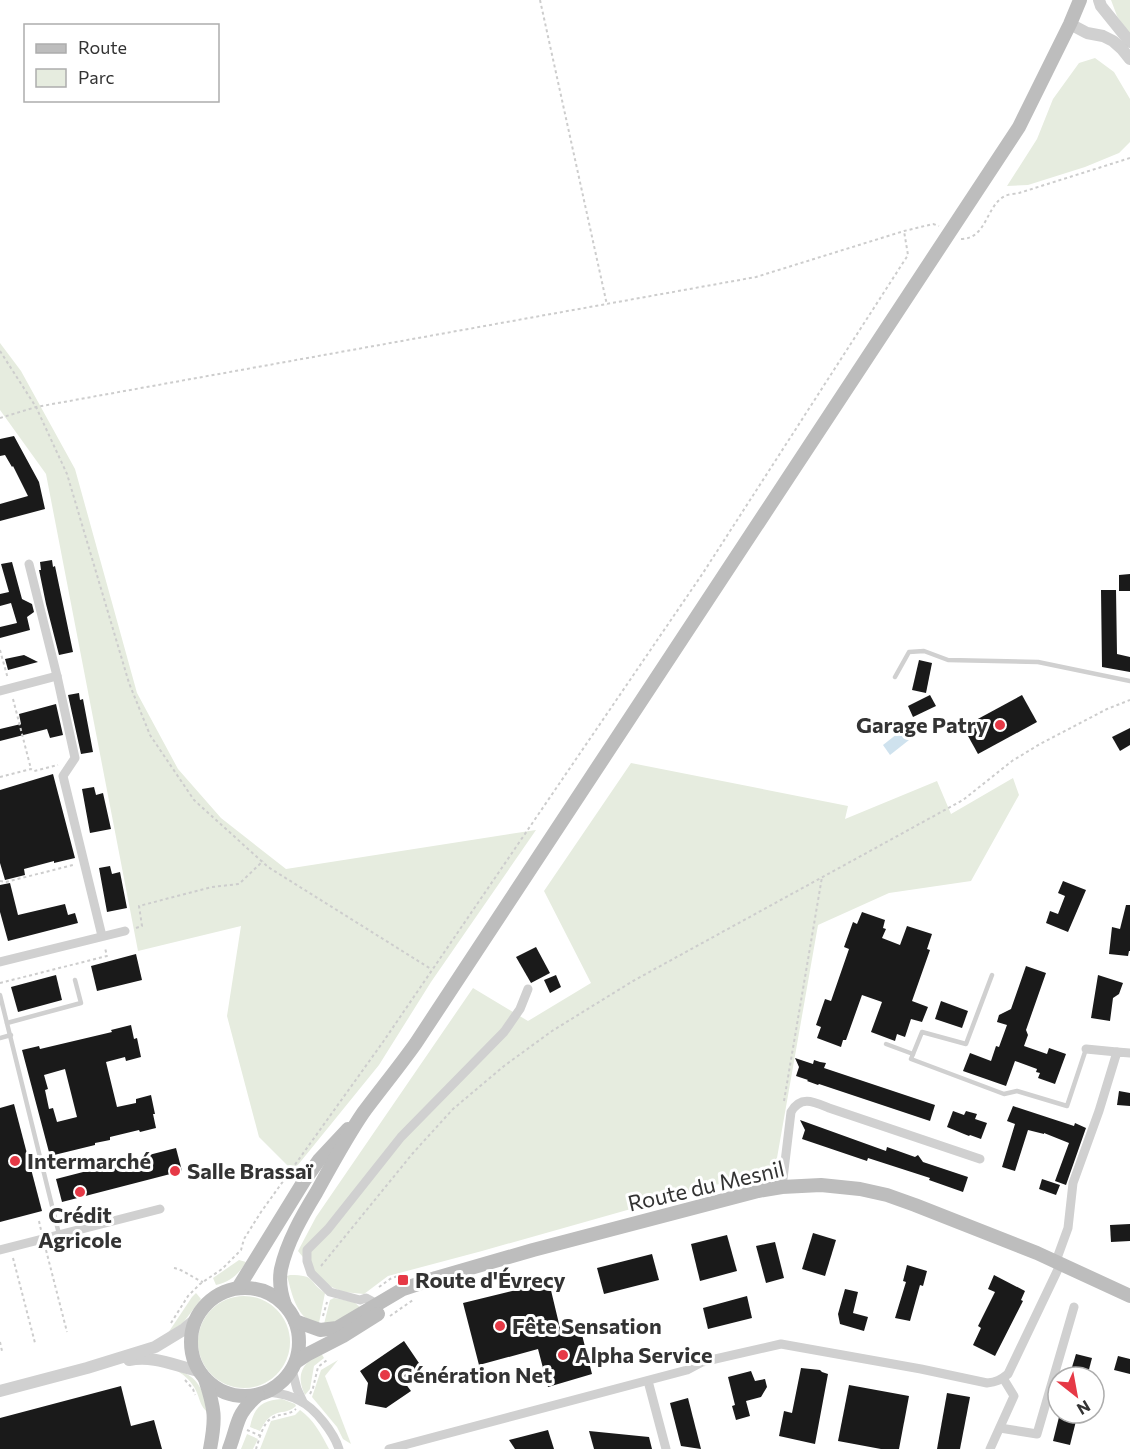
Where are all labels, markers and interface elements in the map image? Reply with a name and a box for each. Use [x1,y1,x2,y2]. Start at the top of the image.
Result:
legend [24,24,219,102]
text: Route [78,36,127,58]
text: Parc [78,66,115,88]
place label: Garage Patry [856,711,988,738]
marker: Garage Patry [993,718,1007,732]
place label: Intermarché [27,1147,151,1174]
marker: Intermarché [8,1154,22,1168]
street label: Route du Mesnil [625,1154,787,1217]
place label: Salle Brassaï [187,1157,314,1184]
marker: Salle Brassaï [168,1164,182,1178]
marker: Crédit Agricole [73,1185,87,1199]
place label: Crédit Agricole [38,1201,122,1253]
place label: Route d'Évrecy [415,1266,566,1293]
marker: Route d'Évrecy [396,1273,410,1287]
place label: Fête Sensation [512,1312,662,1339]
marker: Fête Sensation [493,1319,507,1333]
place label: Alpha Service [575,1341,713,1368]
marker: Alpha Service [556,1348,570,1362]
place label: Génération Net [397,1361,552,1388]
north arrow [1046,1365,1106,1425]
marker: Génération Net [378,1368,392,1382]
text: N [1074,1397,1094,1420]

